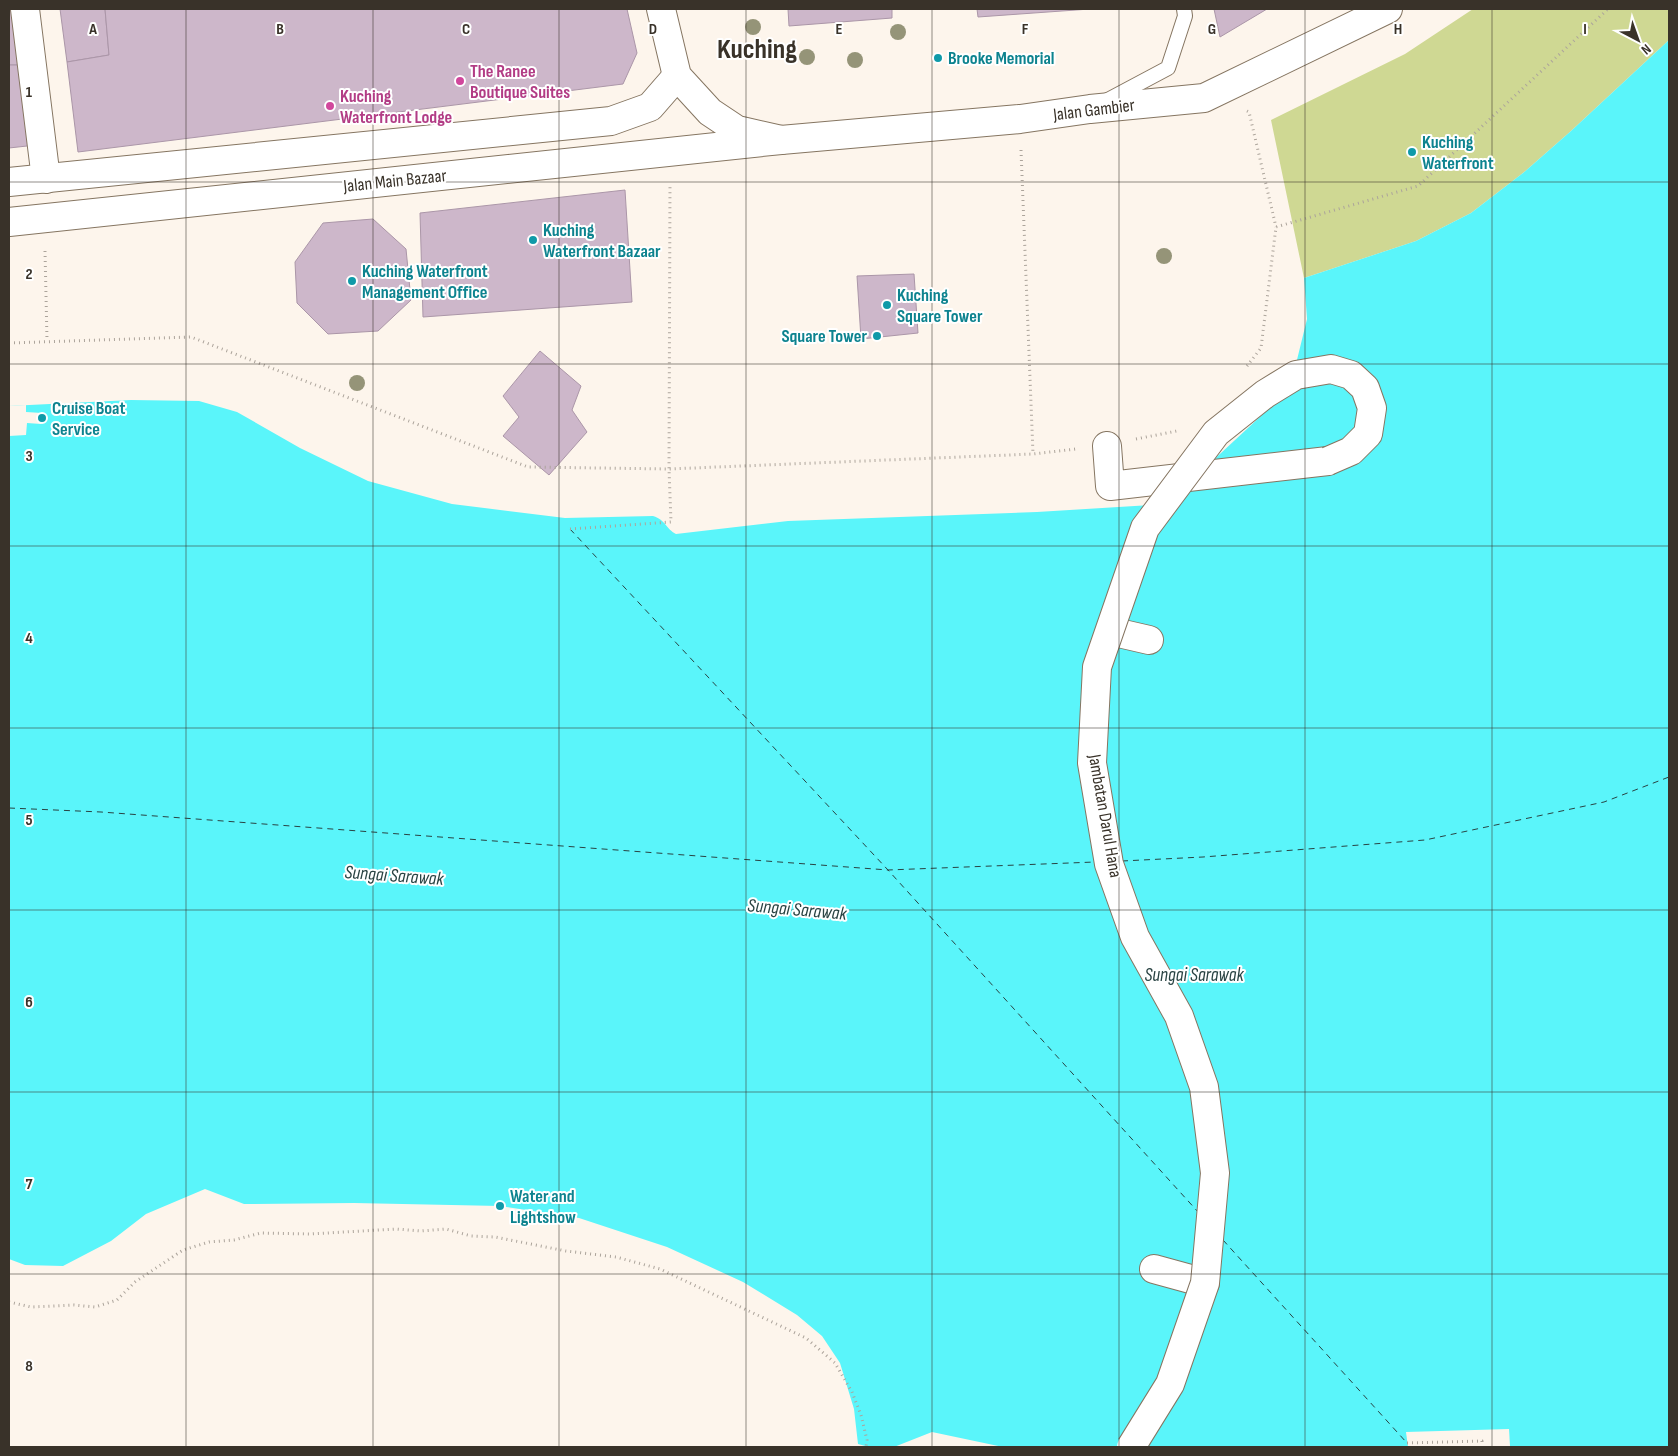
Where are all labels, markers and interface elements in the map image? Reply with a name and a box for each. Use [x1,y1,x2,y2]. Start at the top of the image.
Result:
north arrow [1613,15,1663,65]
text: A [88,20,97,39]
text: B [276,20,284,39]
text: C [462,20,470,39]
text: D [649,20,657,39]
text: E [836,20,843,39]
text: F [1022,20,1029,39]
text: G [1208,20,1216,39]
text: H [1394,20,1402,39]
text: I [1583,20,1587,39]
district label: Kuching [717,33,797,66]
text: N [1638,41,1655,58]
place label: Brooke Memorial [948,48,1054,69]
marker: Brooke Memorial [932,52,944,64]
place label: The Ranee Boutique Suites [470,61,570,103]
marker: The Ranee Boutique Suites [454,75,466,87]
text: 1 [26,83,33,102]
place label: Kuching Waterfront Lodge [340,86,452,128]
street label: Jalan Gambier [1051,95,1136,126]
marker: Kuching Waterfront Lodge [324,100,336,112]
place label: Kuching Waterfront [1422,132,1494,174]
marker: Kuching Waterfront [1406,146,1418,158]
street label: Jalan Main Bazaar [341,165,448,197]
place label: Kuching Waterfront Bazaar [543,220,661,262]
marker: Kuching Waterfront Bazaar [527,234,539,246]
place label: Kuching Waterfront Management Office [362,261,488,303]
text: 2 [25,265,33,284]
marker: Kuching Waterfront Management Office [346,275,358,287]
place label: Kuching Square Tower [897,285,983,327]
marker: Kuching Square Tower [881,299,893,311]
place label: Square Tower [781,326,867,347]
marker: Square Tower [871,330,883,342]
place label: Cruise Boat Service [52,398,125,440]
marker: Cruise Boat Service [36,412,48,424]
text: 3 [25,447,33,466]
text: 4 [25,629,33,648]
street label: Jambatan Darul Hana [1084,752,1126,879]
text: 5 [25,811,33,830]
water label: Sungai Sarawak [344,861,445,891]
water label: Sungai Sarawak [747,894,848,926]
water label: Sungai Sarawak [1144,964,1245,987]
text: 6 [25,993,33,1012]
text: 7 [26,1175,33,1194]
place label: Water and Lightshow [510,1186,576,1228]
marker: Water and Lightshow [494,1200,506,1212]
text: 8 [25,1357,33,1376]

